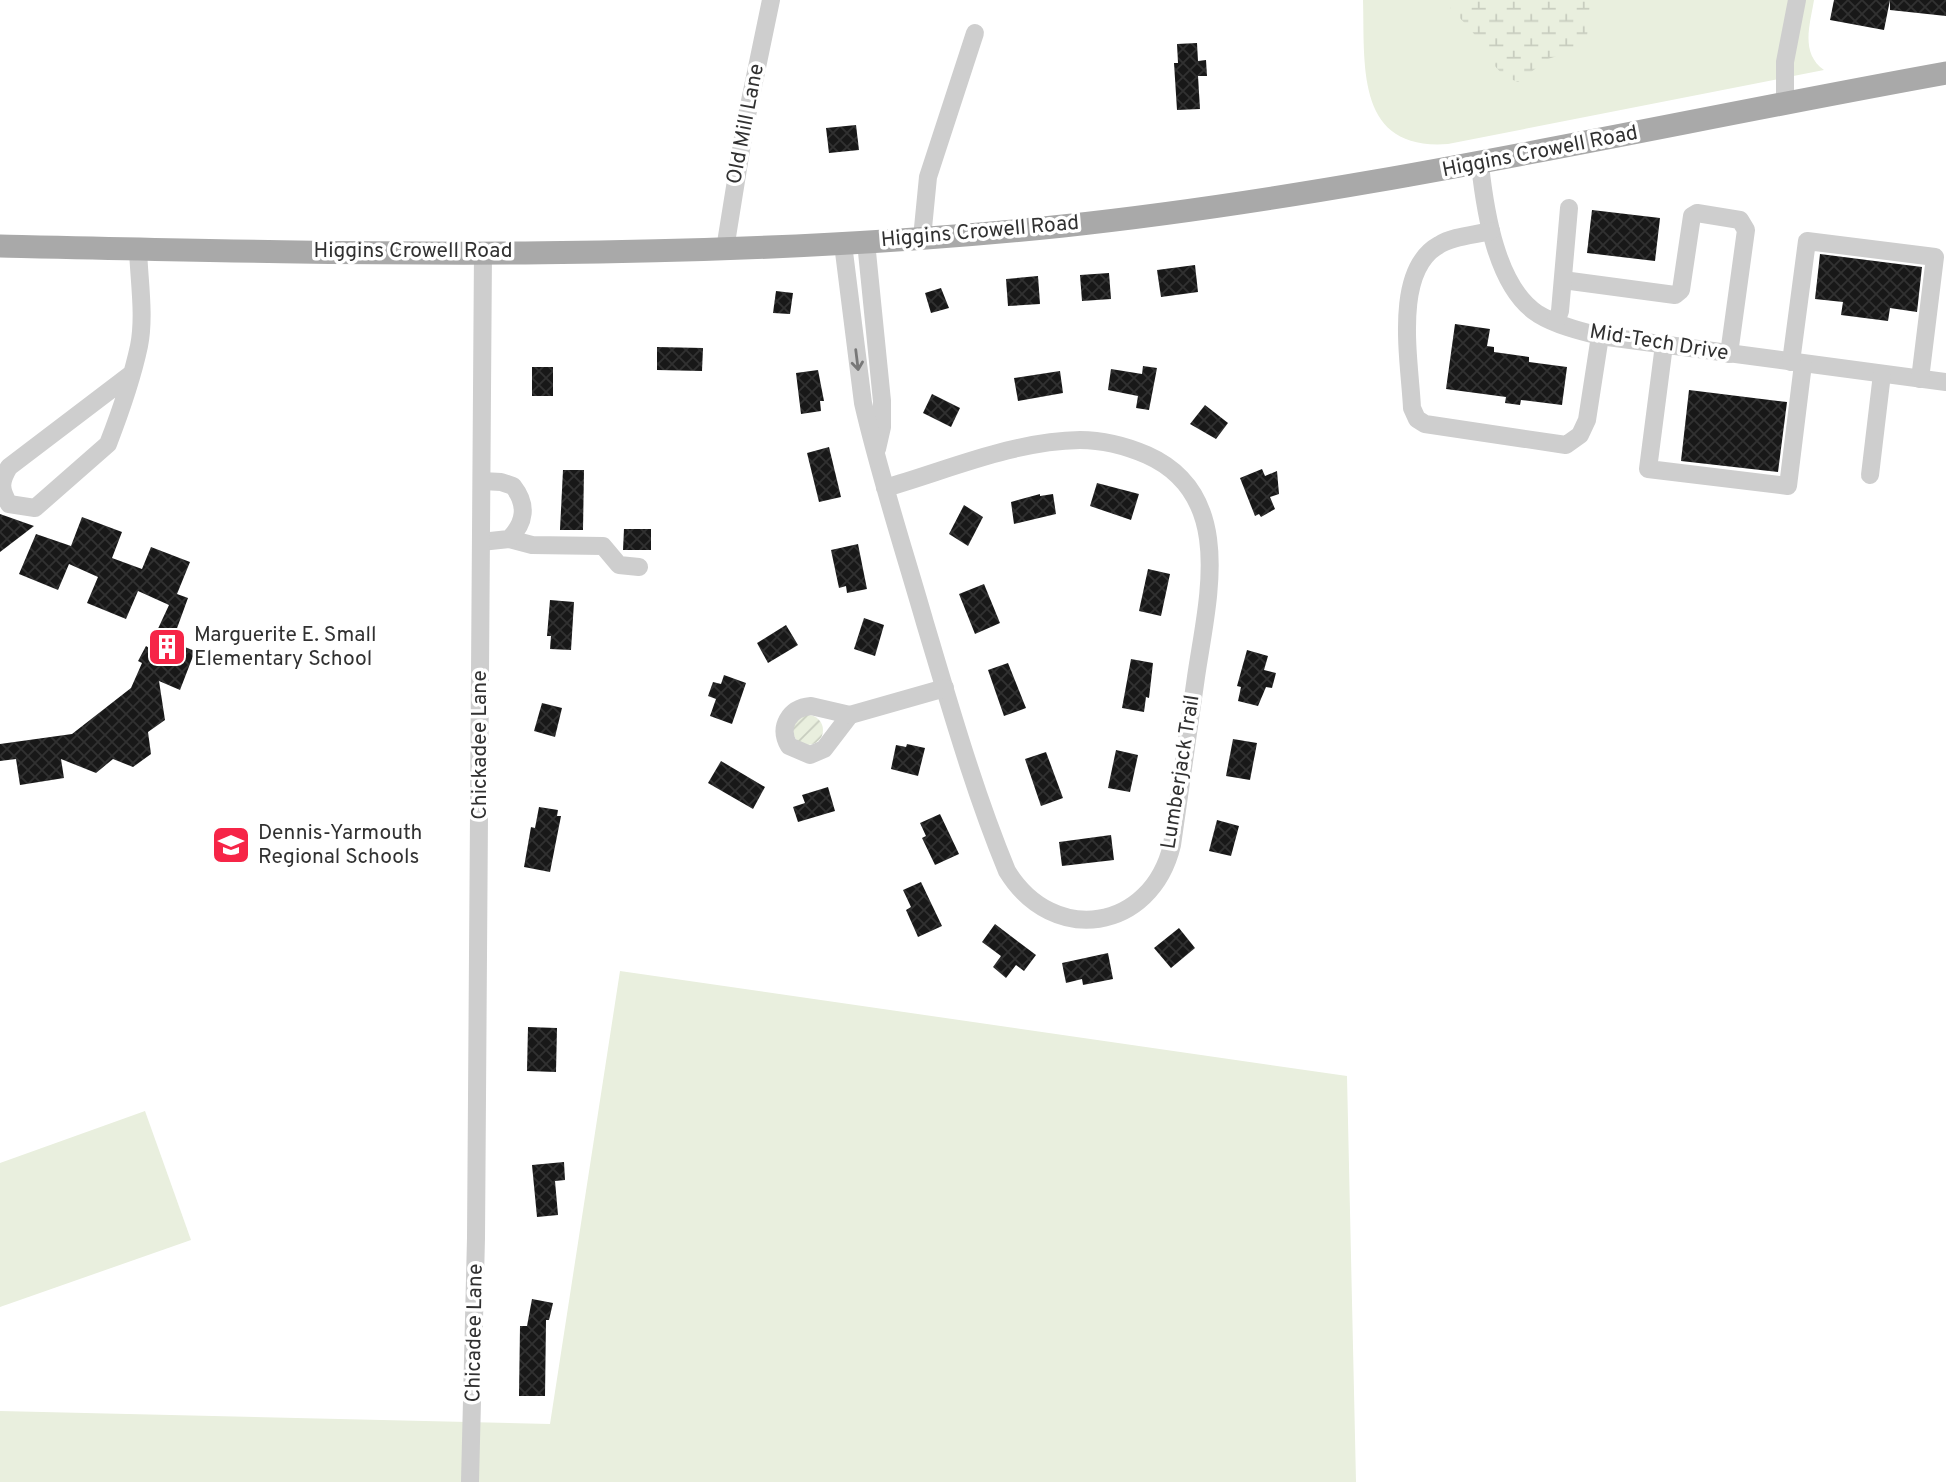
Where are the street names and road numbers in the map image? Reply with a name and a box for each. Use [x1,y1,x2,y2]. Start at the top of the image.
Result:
street label: Old Mill Lane [721,61,771,187]
street label: Higgins Crowell Road [1440,120,1640,184]
street label: Higgins Crowell Road [880,210,1080,254]
street label: Higgins Crowell Road [314,238,512,265]
street label: Mid-Tech Drive [1588,319,1730,367]
street label: Chickadee Lane [467,670,494,820]
street label: Lumberjack Trail [1155,693,1207,851]
street label: Chicadee Lane [460,1263,490,1403]

